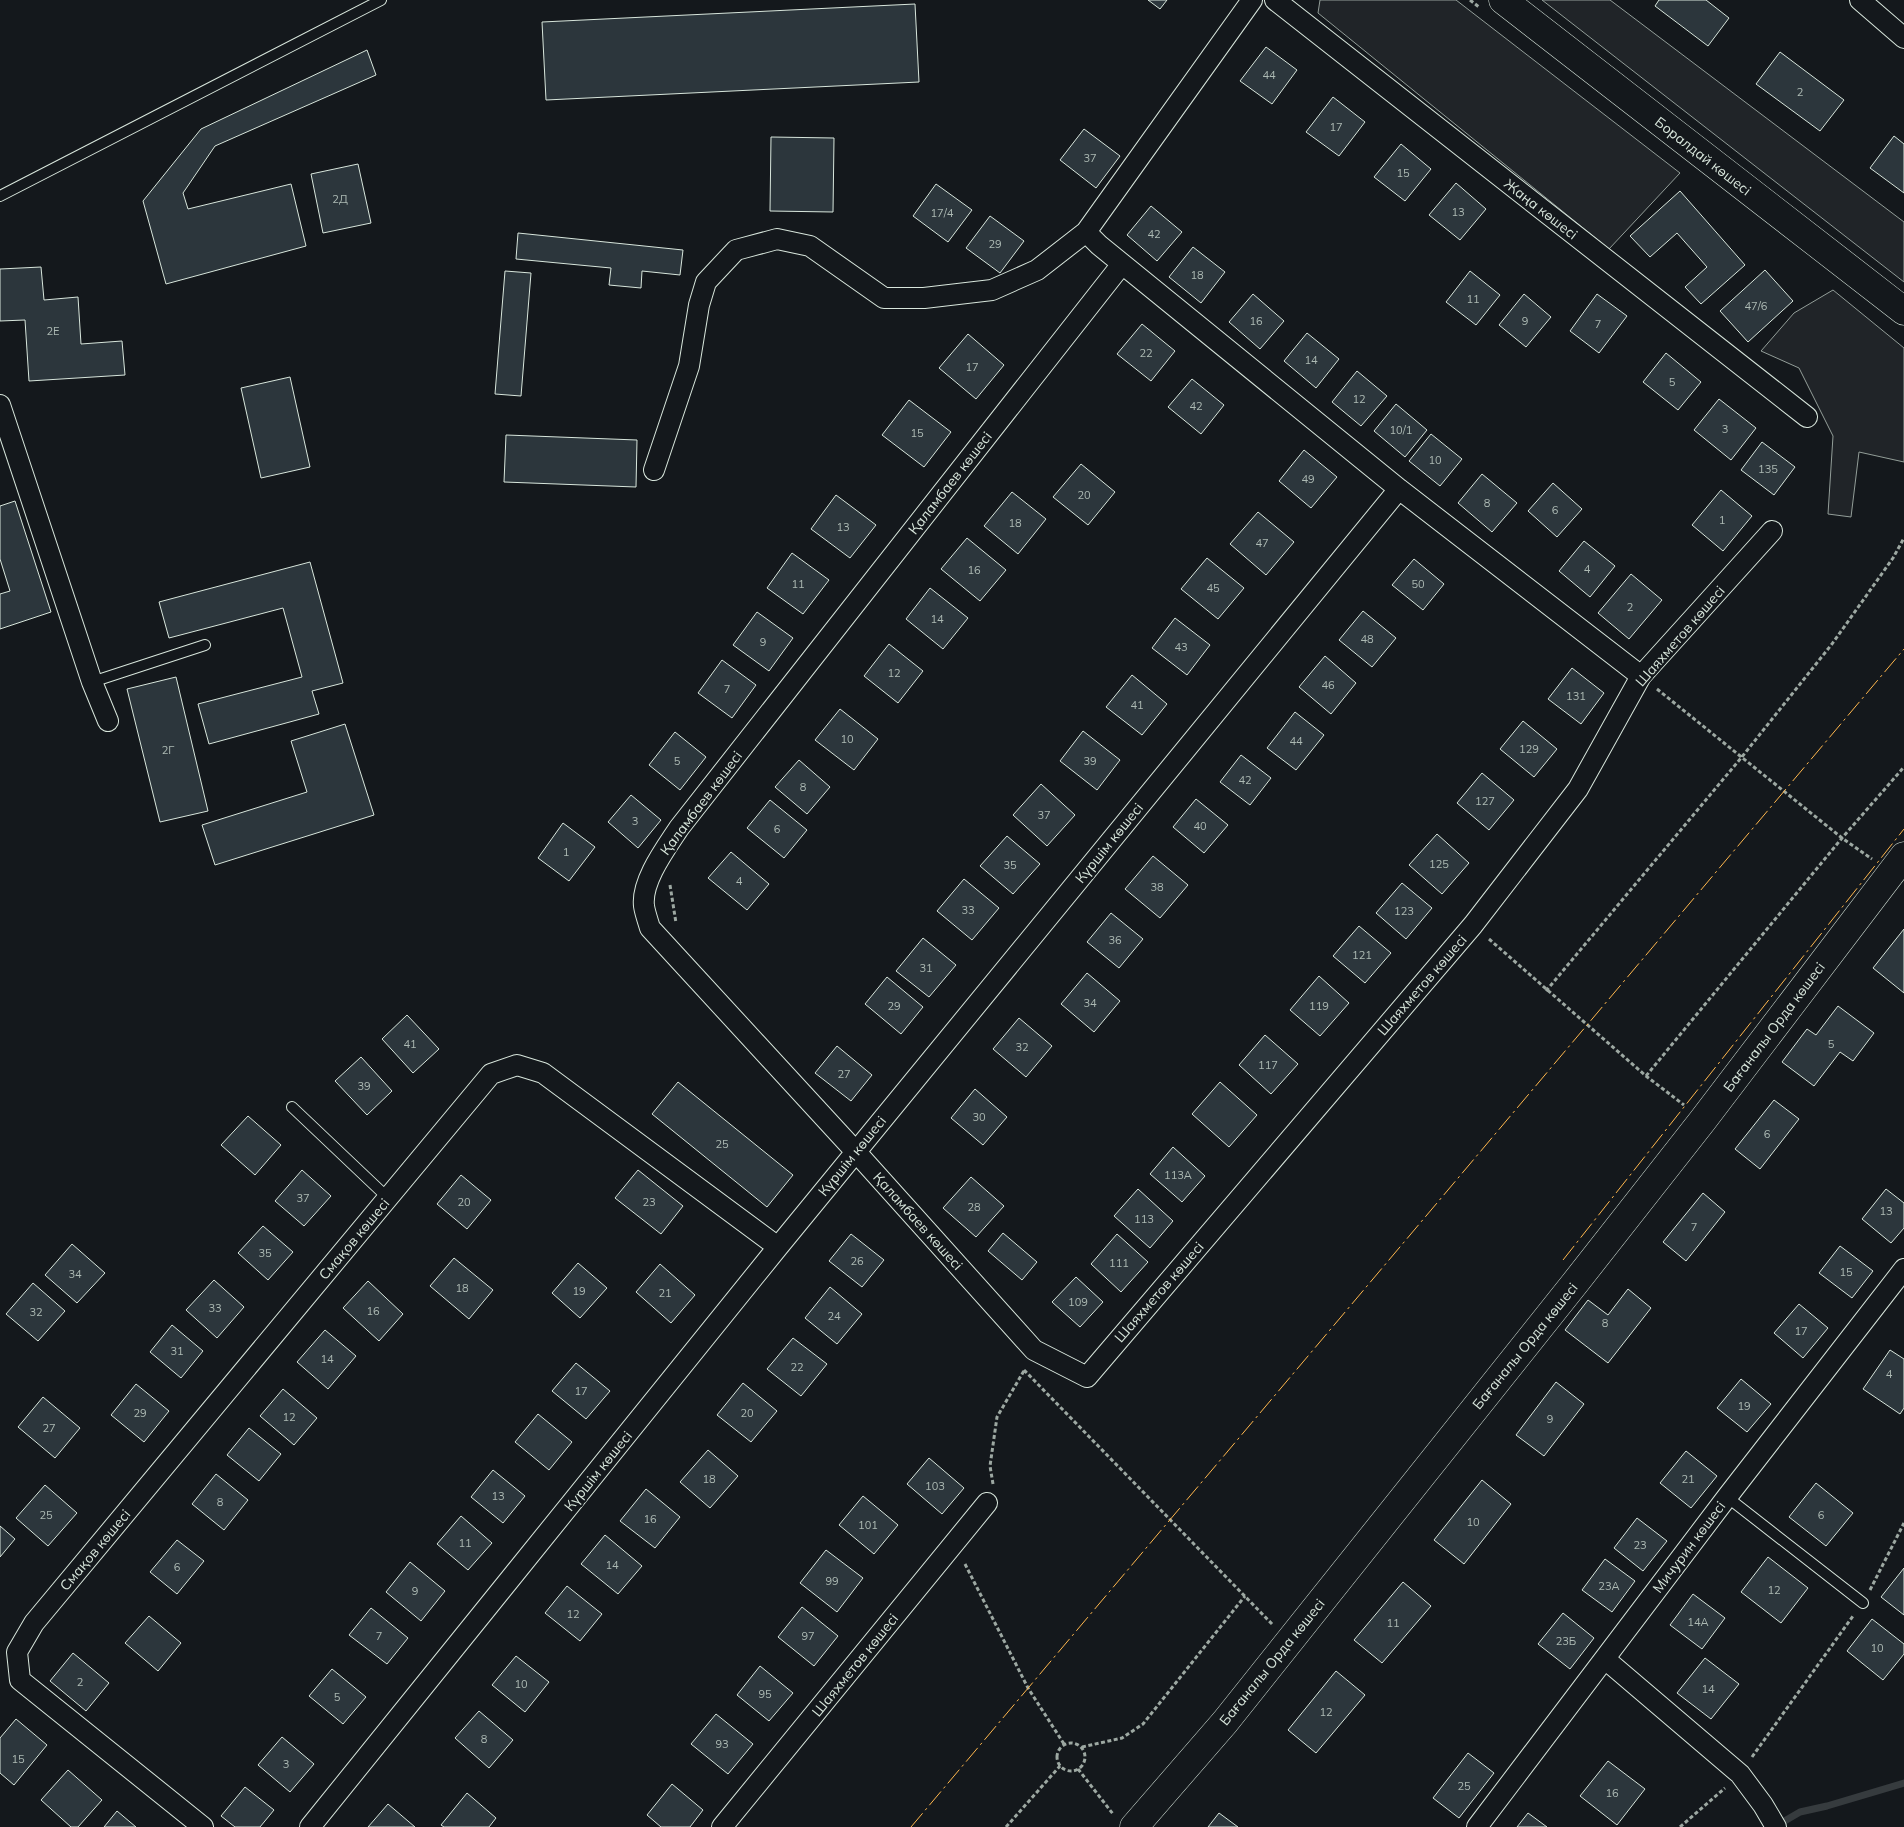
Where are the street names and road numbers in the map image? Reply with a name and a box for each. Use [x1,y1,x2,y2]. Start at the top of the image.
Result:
street label: Боралдай көшесі [1651,113,1755,199]
street label: Жаңа көшесі [1501,175,1581,243]
street label: Қаламбаев көшесі [904,428,996,538]
street label: Шаяхметов көшесі [1631,582,1729,690]
street label: Қаламбаев көшесі [656,747,746,859]
street label: Күршім көшесі [1071,799,1147,887]
street label: Шаяхметов көшесі [1373,931,1471,1039]
street label: Бағаналы Орда көшесі [1719,959,1829,1095]
street label: Күршім көшесі [814,1112,890,1200]
street label: Қаламбаев көшесі [869,1168,967,1274]
street label: Смақов көшесі [315,1195,393,1283]
street label: Шаяхметов көшесі [1110,1238,1208,1346]
street label: Бағаналы Орда көшесі [1468,1279,1582,1413]
street label: Күршім көшесі [560,1427,636,1515]
street label: Мичурин көшесі [1649,1498,1729,1596]
street label: Смақов көшесі [56,1506,134,1594]
street label: Бағаналы Орда көшесі [1215,1595,1329,1729]
street label: Шаяхметов көшесі [808,1610,902,1720]

